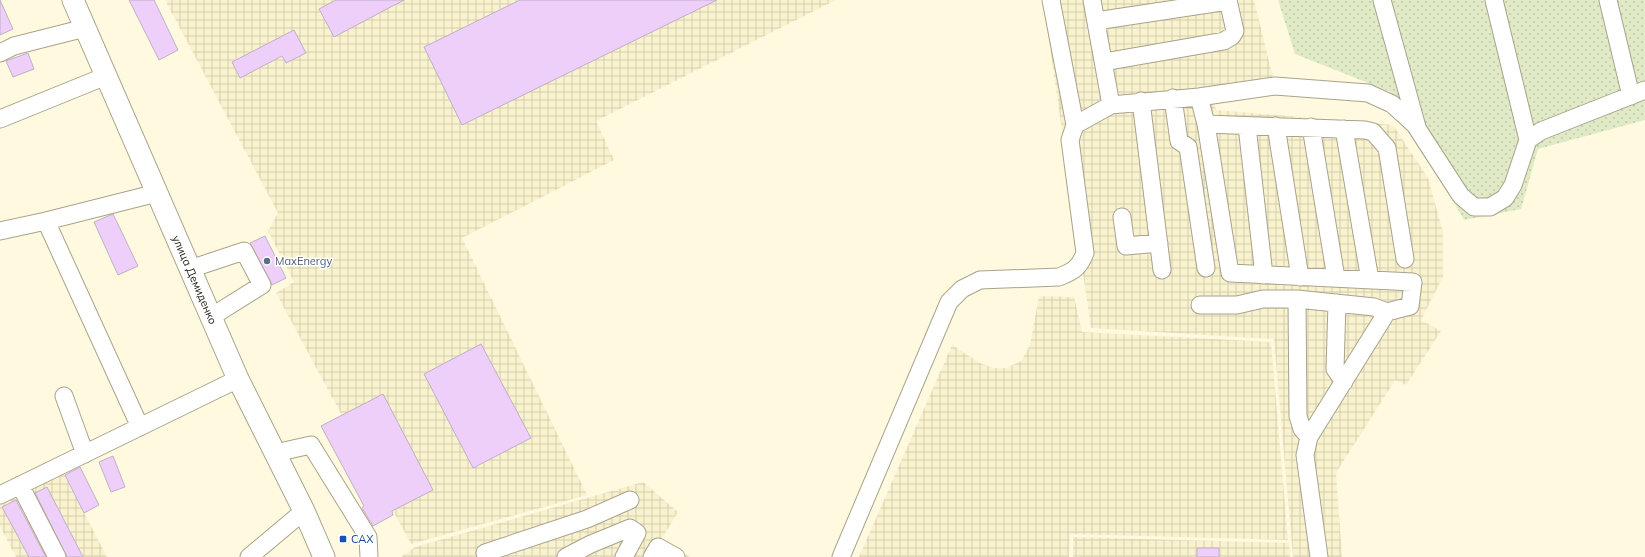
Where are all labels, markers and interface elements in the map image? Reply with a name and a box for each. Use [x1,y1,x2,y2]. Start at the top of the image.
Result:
street label: улица Демиденко [169,233,220,326]
place label: MaxEnergy [275,254,332,268]
marker: MaxEnergy [262,256,272,266]
place label: САХ [351,532,374,546]
marker: САХ [338,534,348,544]

